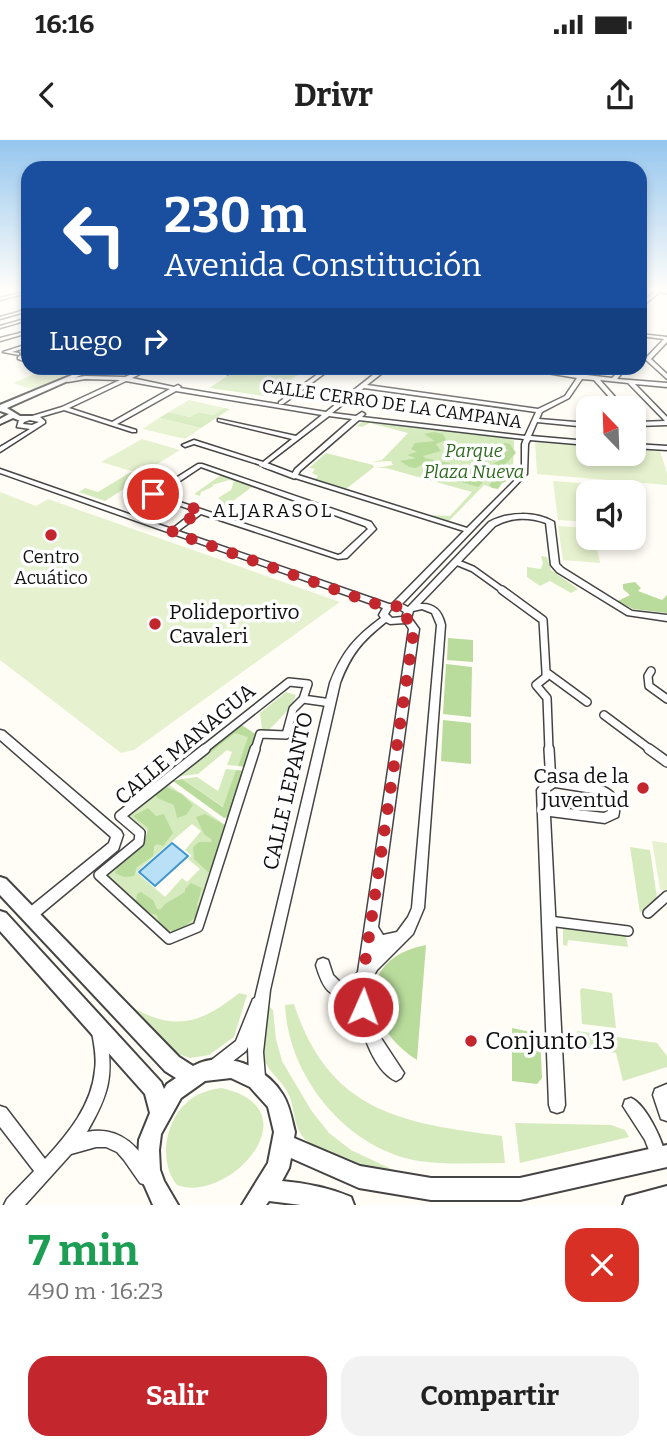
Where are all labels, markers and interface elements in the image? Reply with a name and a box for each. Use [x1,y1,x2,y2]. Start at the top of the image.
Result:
text: 16:16 [35,9,94,40]
icon: back [28,76,66,114]
text: Drivr [294,76,373,114]
icon: share [601,76,639,114]
text: 230 m [164,186,307,245]
icon: left [49,189,140,280]
text: Avenida Constitución [164,246,482,284]
icon: right [136,322,174,360]
text: Luego [49,326,122,357]
street label: CALLE CERRO DE LA CAMPANA [260,375,524,433]
north arrow [576,396,646,466]
map controls [576,396,646,550]
park label: Parque Plaza Nueva [424,440,524,483]
pin [123,464,183,524]
icon: arrive [134,475,172,513]
button: sound [576,480,646,550]
district label: ALJARASOL [213,499,333,522]
marker: Centro Acuático [43,527,59,543]
place label: Centro Acuático [14,546,88,589]
place label: Polideportivo Cavaleri [169,599,300,649]
marker: Polideportivo Cavaleri [147,616,163,632]
street label: CALLE MANAGUA [110,678,261,810]
street label: CALLE LEPANTO [257,709,319,873]
place label: Casa de la Juventud [533,763,630,813]
marker: Casa de la Juventud [635,780,651,796]
position arrow [326,970,400,1044]
place label: Conjunto 13 [485,1027,616,1055]
marker: Conjunto 13 [463,1033,479,1049]
text: 7 min [28,1226,139,1276]
button: close [565,1228,639,1302]
text: 490 m · 16:23 [28,1277,164,1305]
button: Salir [28,1356,327,1436]
button: Compartir [341,1356,639,1436]

